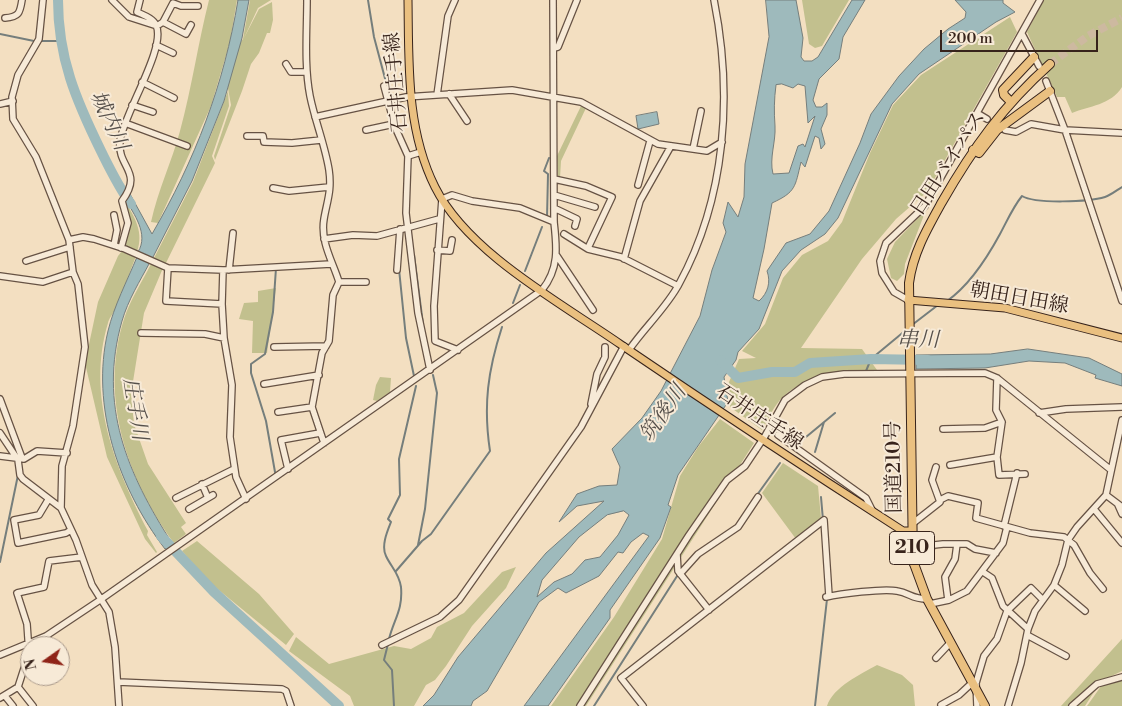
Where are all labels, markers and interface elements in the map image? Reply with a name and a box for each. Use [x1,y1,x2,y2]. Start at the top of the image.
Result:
scale bar [942,20,1100,52]
text: 200 m [948,29,993,48]
street label: 石井庄手線 [381,31,413,133]
water label: 城内川 [83,87,133,155]
street label: 日田バイパス [906,107,992,221]
street label: 朝田日田線 [968,278,1070,320]
water label: 串川 [897,328,939,354]
water label: 庄手川 [117,376,151,442]
street label: 石井庄手線 [711,380,807,456]
water label: 筑後川 [636,381,692,447]
street label: 国道210号 [882,420,908,514]
road number: 210 [890,532,934,564]
north arrow [20,636,70,686]
text: N [21,657,41,672]

